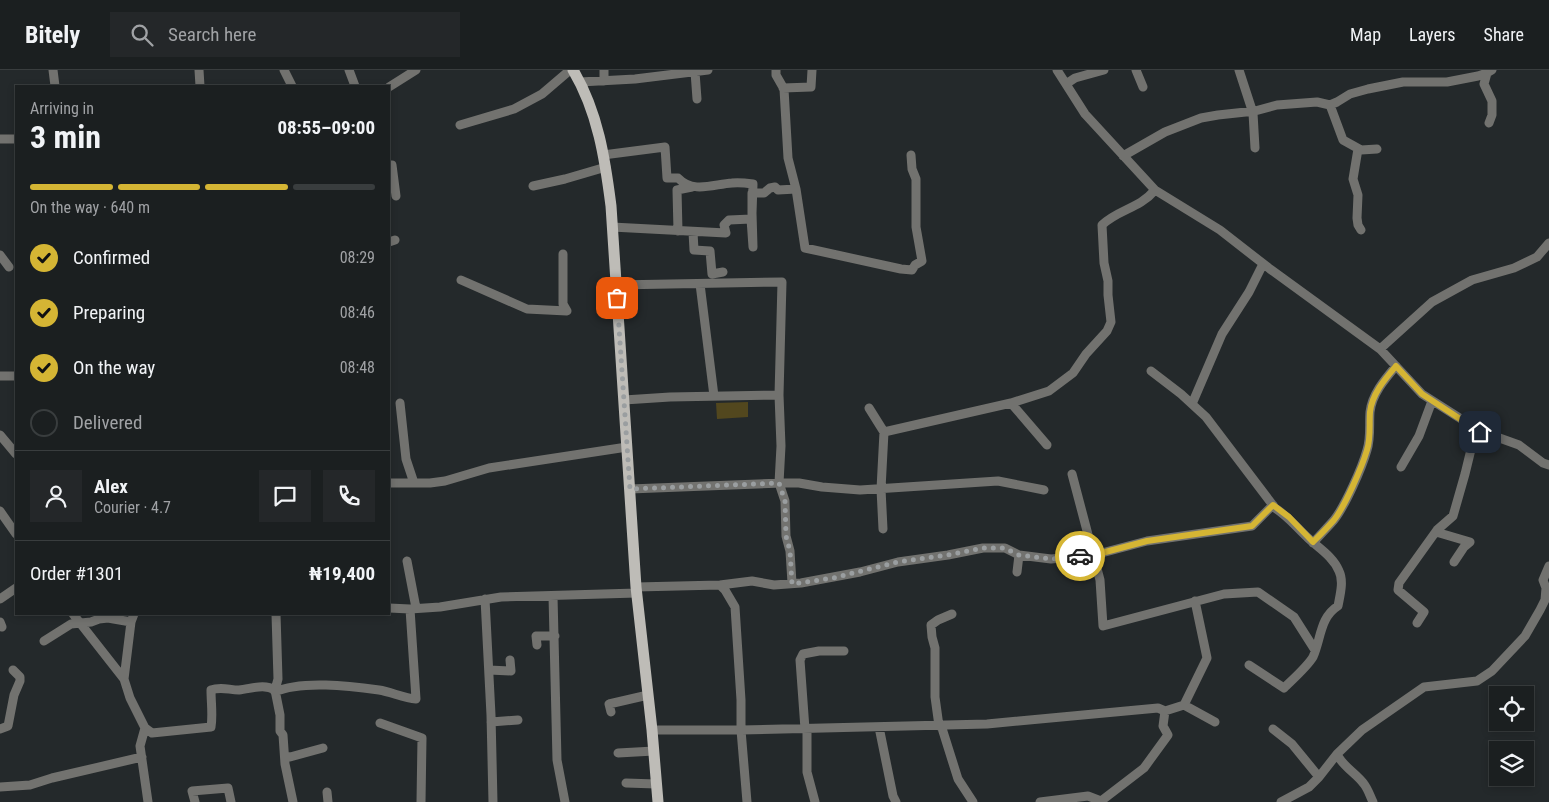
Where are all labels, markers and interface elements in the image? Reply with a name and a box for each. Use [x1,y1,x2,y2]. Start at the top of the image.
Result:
search box [110,12,460,57]
text: Bitely [25,21,80,49]
icon: search [128,21,156,49]
text: Search here [168,23,256,46]
text: Map [1350,24,1381,45]
text: Layers [1409,24,1456,45]
text: Share [1484,24,1524,45]
text: Arriving in [30,99,94,118]
text: 08:55–09:00 [277,116,375,139]
text: 3 min [30,118,101,156]
text: On the way · 640 m [30,198,150,217]
icon: check [30,244,58,272]
text: Confirmed [73,246,150,269]
text: 08:29 [340,248,375,267]
pin [596,277,638,319]
icon: bag [603,284,631,312]
icon: check [30,299,58,327]
text: Preparing [73,301,145,324]
text: 08:46 [340,303,375,322]
icon: check [30,354,58,382]
text: On the way [73,356,155,379]
text: 08:48 [340,358,375,377]
text: Delivered [73,411,142,434]
pin [1459,411,1501,453]
icon: home [1466,418,1494,446]
button: person [30,470,82,522]
button: chat [259,470,311,522]
button: phone [323,470,375,522]
text: Alex [94,475,128,498]
text: Courier · 4.7 [94,498,171,517]
courier [1055,531,1105,581]
icon: car [1066,542,1094,570]
text: Order #1301 [30,562,123,585]
text: ₦19,400 [309,562,375,585]
map controls [1489,686,1534,786]
button: locate [1489,686,1534,731]
button: layers [1489,741,1534,786]

